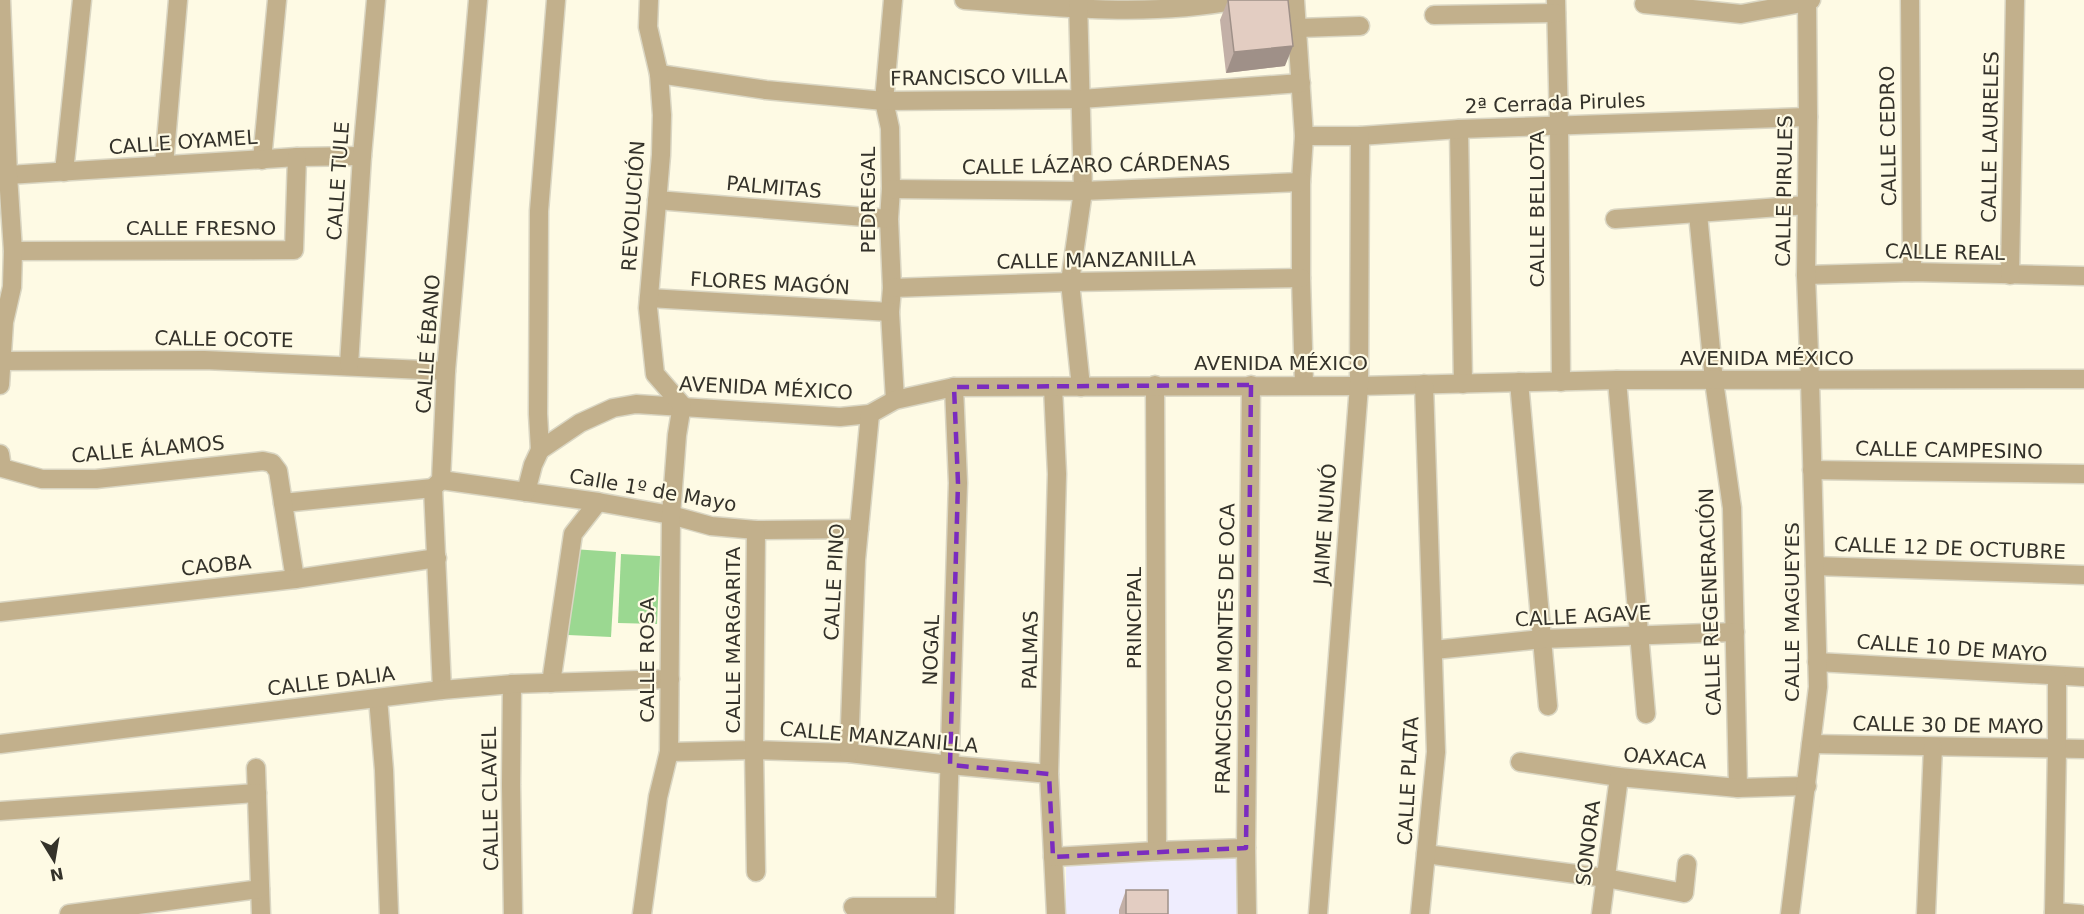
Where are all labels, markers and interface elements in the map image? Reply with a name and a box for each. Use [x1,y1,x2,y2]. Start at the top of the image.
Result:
street label: CALLE LAURELES [1977,51,2003,223]
street label: FRANCISCO VILLA [890,63,1068,91]
street label: CALLE CEDRO [1875,66,1901,206]
street label: 2ª Cerrada Pirules [1464,88,1646,118]
street label: CALLE PIRULES [1771,115,1797,267]
street label: CALLE TULE [322,121,354,241]
street label: CALLE OYAMEL [108,125,259,159]
street label: CALLE BELLOTA [1525,130,1549,287]
street label: REVOLUCIÓN [616,140,650,272]
street label: PEDREGAL [856,146,880,253]
street label: CALLE LÁZARO CÁRDENAS [962,151,1230,179]
street label: PALMITAS [725,171,823,203]
street label: CALLE FRESNO [126,216,276,240]
street label: CALLE REAL [1885,239,2006,265]
street label: CALLE MANZANILLA [996,246,1196,274]
street label: FLORES MAGÓN [689,267,851,299]
street label: CALLE ÉBANO [411,273,445,415]
street label: CALLE OCOTE [154,326,294,352]
street label: AVENIDA MÉXICO [1680,346,1854,370]
street label: AVENIDA MÉXICO [1194,351,1368,375]
street label: AVENIDA MÉXICO [679,371,853,405]
street label: CALLE ÁLAMOS [70,430,226,468]
street label: CALLE CAMPESINO [1855,436,2043,464]
street label: JAIME NUNÓ [1309,462,1341,588]
street label: Calle 1º de Mayo [567,463,739,517]
street label: CALLE REGENERACIÓN [1694,488,1726,716]
street label: FRANCISCO MONTES DE OCA [1210,503,1240,795]
street label: CALLE MAGUEYES [1780,522,1804,702]
street label: CALLE PINO [819,523,849,641]
street label: CALLE 12 DE OCTUBRE [1834,532,2066,564]
street label: CALLE MARGARITA [721,546,745,734]
street label: CAOBA [180,549,253,581]
street label: PRINCIPAL [1122,566,1146,669]
street label: CALLE ROSA [635,597,659,723]
street label: CALLE AGAVE [1514,600,1652,632]
street label: PALMAS [1017,610,1043,690]
street label: NOGAL [918,613,944,686]
street label: CALLE 10 DE MAYO [1856,629,2048,667]
street label: CALLE DALIA [266,661,396,701]
street label: CALLE 30 DE MAYO [1852,711,2044,739]
street label: CALLE MANZANILLA [779,716,980,758]
street label: CALLE PLATA [1393,716,1423,846]
street label: CALLE CLAVEL [477,726,503,871]
street label: OAXACA [1622,742,1708,774]
street label: SONORA [1571,799,1605,887]
north arrow [24,830,84,890]
text: N [48,864,65,885]

